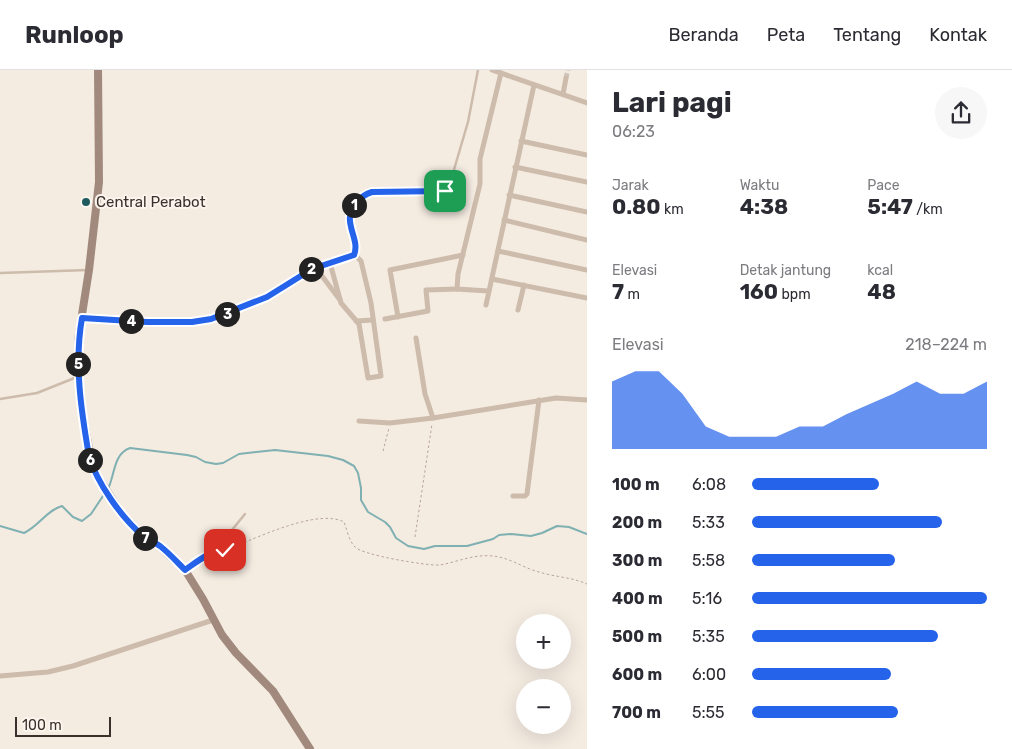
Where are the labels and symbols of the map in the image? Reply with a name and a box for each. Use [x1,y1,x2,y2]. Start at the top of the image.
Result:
pin [424,170,466,212]
pin: 1 [342,192,366,218]
place label: Central Perabot [96,193,206,211]
marker: Central Perabot [80,196,92,208]
pin: 2 [298,256,324,282]
pin: 3 [214,302,240,326]
pin: 4 [118,308,144,334]
pin: 5 [66,352,90,376]
pin: 6 [78,448,102,472]
pin: 7 [132,526,158,550]
pin [204,529,246,571]
scale bar [15,714,111,737]

